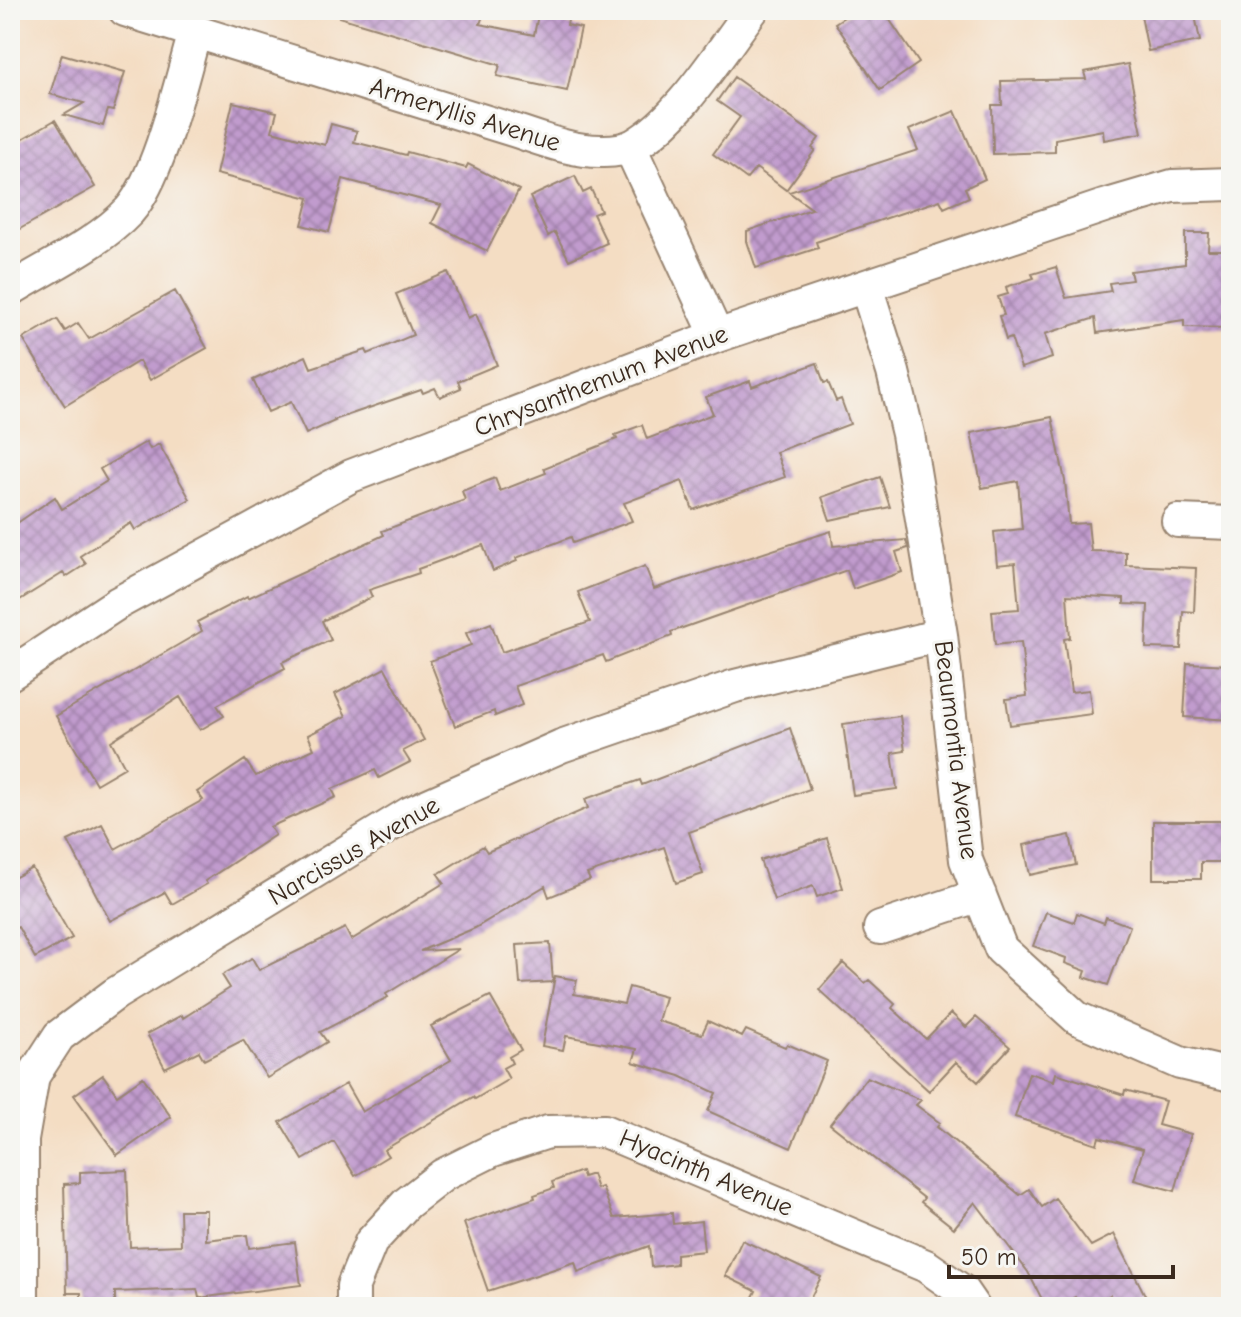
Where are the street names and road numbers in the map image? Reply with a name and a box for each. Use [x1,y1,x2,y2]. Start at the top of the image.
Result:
street label: Armeryllis Avenue [366,72,564,158]
street label: Chrysanthemum Avenue [470,319,732,443]
street label: Beaumontia Avenue [928,639,984,861]
street label: Narcissus Avenue [263,790,445,912]
street label: Hyacinth Avenue [615,1123,797,1223]

